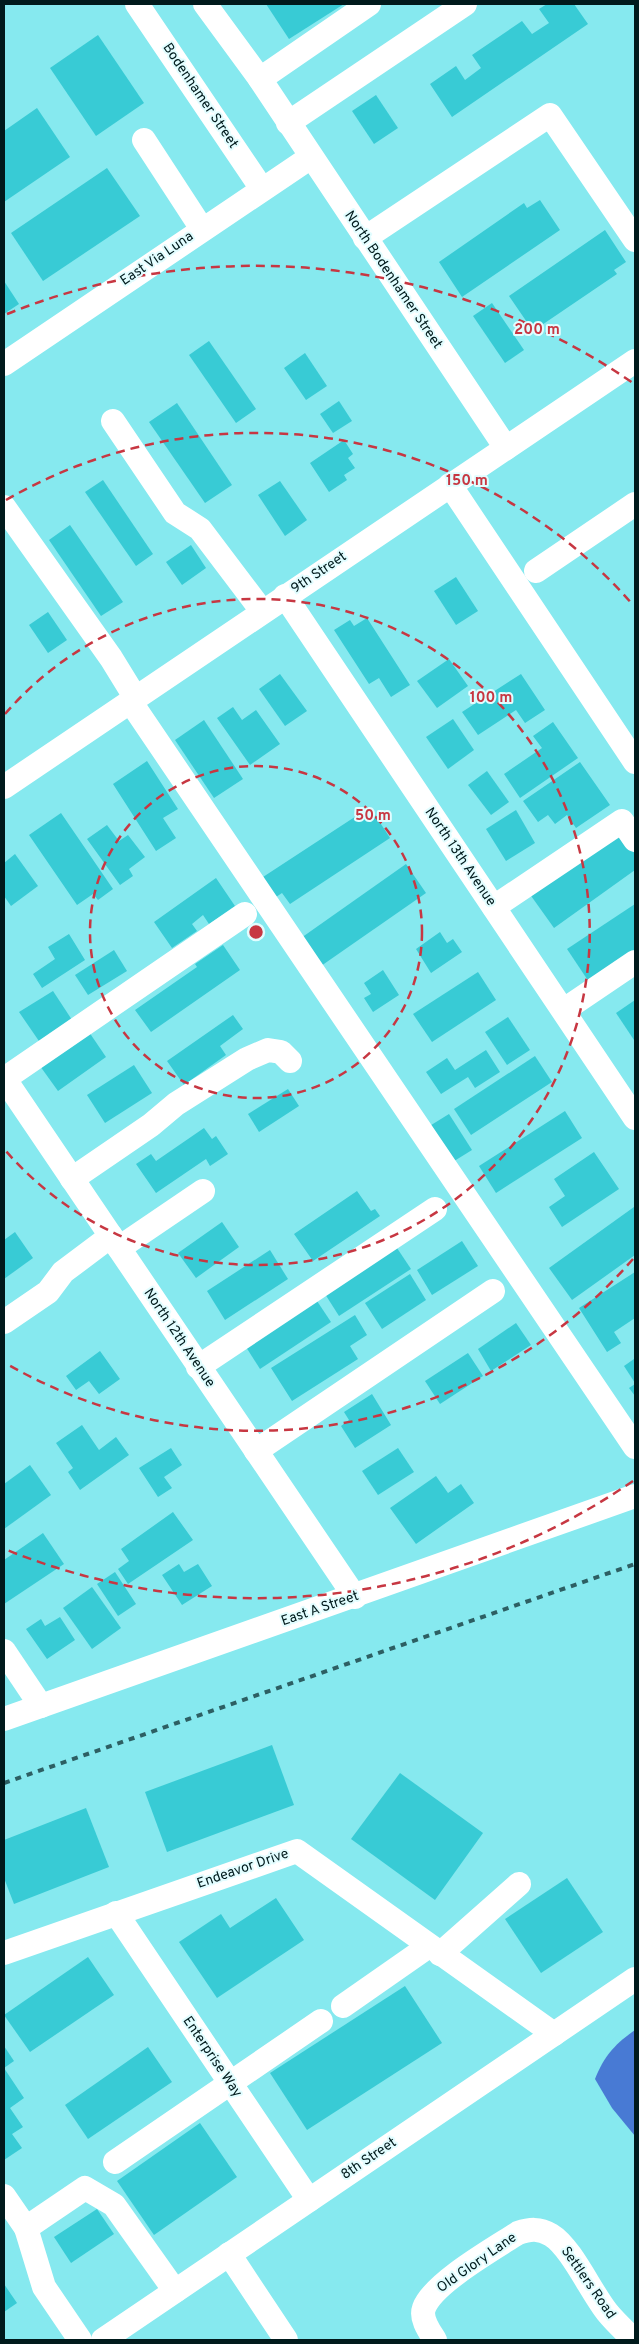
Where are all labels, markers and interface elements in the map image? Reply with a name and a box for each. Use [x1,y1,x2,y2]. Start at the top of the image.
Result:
street label: Bodenhamer Street [158,40,242,152]
street label: North Bodenhamer Street [340,208,446,352]
street label: East Via Luna [117,228,197,290]
text: 200 m [514,321,560,340]
text: 150 m [446,472,488,491]
street label: 9th Street [288,548,350,598]
text: 100 m [470,689,512,708]
street label: North 13th Avenue [421,804,499,910]
text: 50 m [355,807,391,826]
centre of rings [247,923,265,941]
street label: North 12th Avenue [140,1285,218,1391]
street label: East A Street [279,1588,361,1630]
street label: Endeavor Drive [195,1845,291,1893]
street label: Enterprise Way [179,2013,245,2101]
street label: 8th Street [338,2134,400,2184]
street label: Old Glory Lane [434,2229,520,2297]
street label: Settlers Road [557,2243,619,2323]

